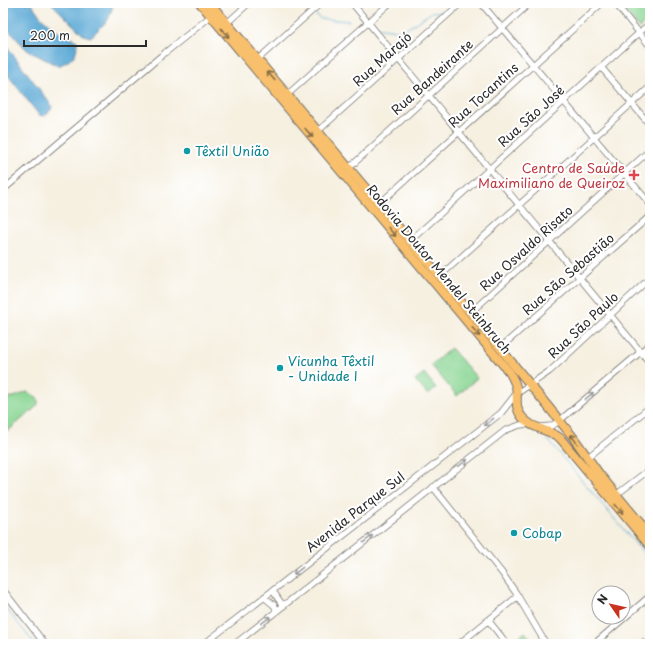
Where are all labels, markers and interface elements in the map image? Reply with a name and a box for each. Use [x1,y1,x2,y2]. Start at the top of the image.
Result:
scale bar [24,22,146,48]
text: 200 m [30,26,70,44]
street label: Rua Marajó [348,27,415,90]
one-way arrow [221,28,230,39]
street label: Rua Bandeirante [386,35,477,119]
street label: Rua Tocantins [443,58,522,131]
one-way arrow [267,71,276,82]
street label: Rua São José [493,80,568,151]
one-way arrow [304,127,313,138]
place label: Têxtil União [195,141,269,160]
marker: Têxtil União [182,146,192,156]
place label: Centro de Saúde Maximiliano de Queiroz [478,158,626,192]
marker: Centro de Saúde Maximiliano de Queiroz [628,169,640,181]
street label: Rodovia Doutor Mendel Steinbruch [363,180,516,358]
street label: Rua Osvaldo Risato [475,201,576,295]
one-way arrow [388,227,397,238]
street label: Rua São Sebastião [518,228,618,319]
street label: Rua São Paulo [543,287,622,362]
one-way arrow [471,327,480,338]
place label: Vicunha Têxtil - Unidade I [288,351,374,385]
marker: Vicunha Têxtil - Unidade I [275,363,285,373]
one-way arrow [584,391,595,400]
one-way arrow [483,418,494,426]
one-way arrow [570,433,578,444]
one-way arrow [458,459,469,468]
street label: Avenida Parque Sul [301,467,408,556]
one-way arrow [614,503,623,514]
place label: Cobap [522,523,562,542]
marker: Cobap [509,528,519,538]
one-way arrow [362,535,373,543]
one-way arrow [292,566,303,575]
north arrow [591,585,631,625]
text: N [593,591,612,607]
one-way arrow [260,616,271,624]

